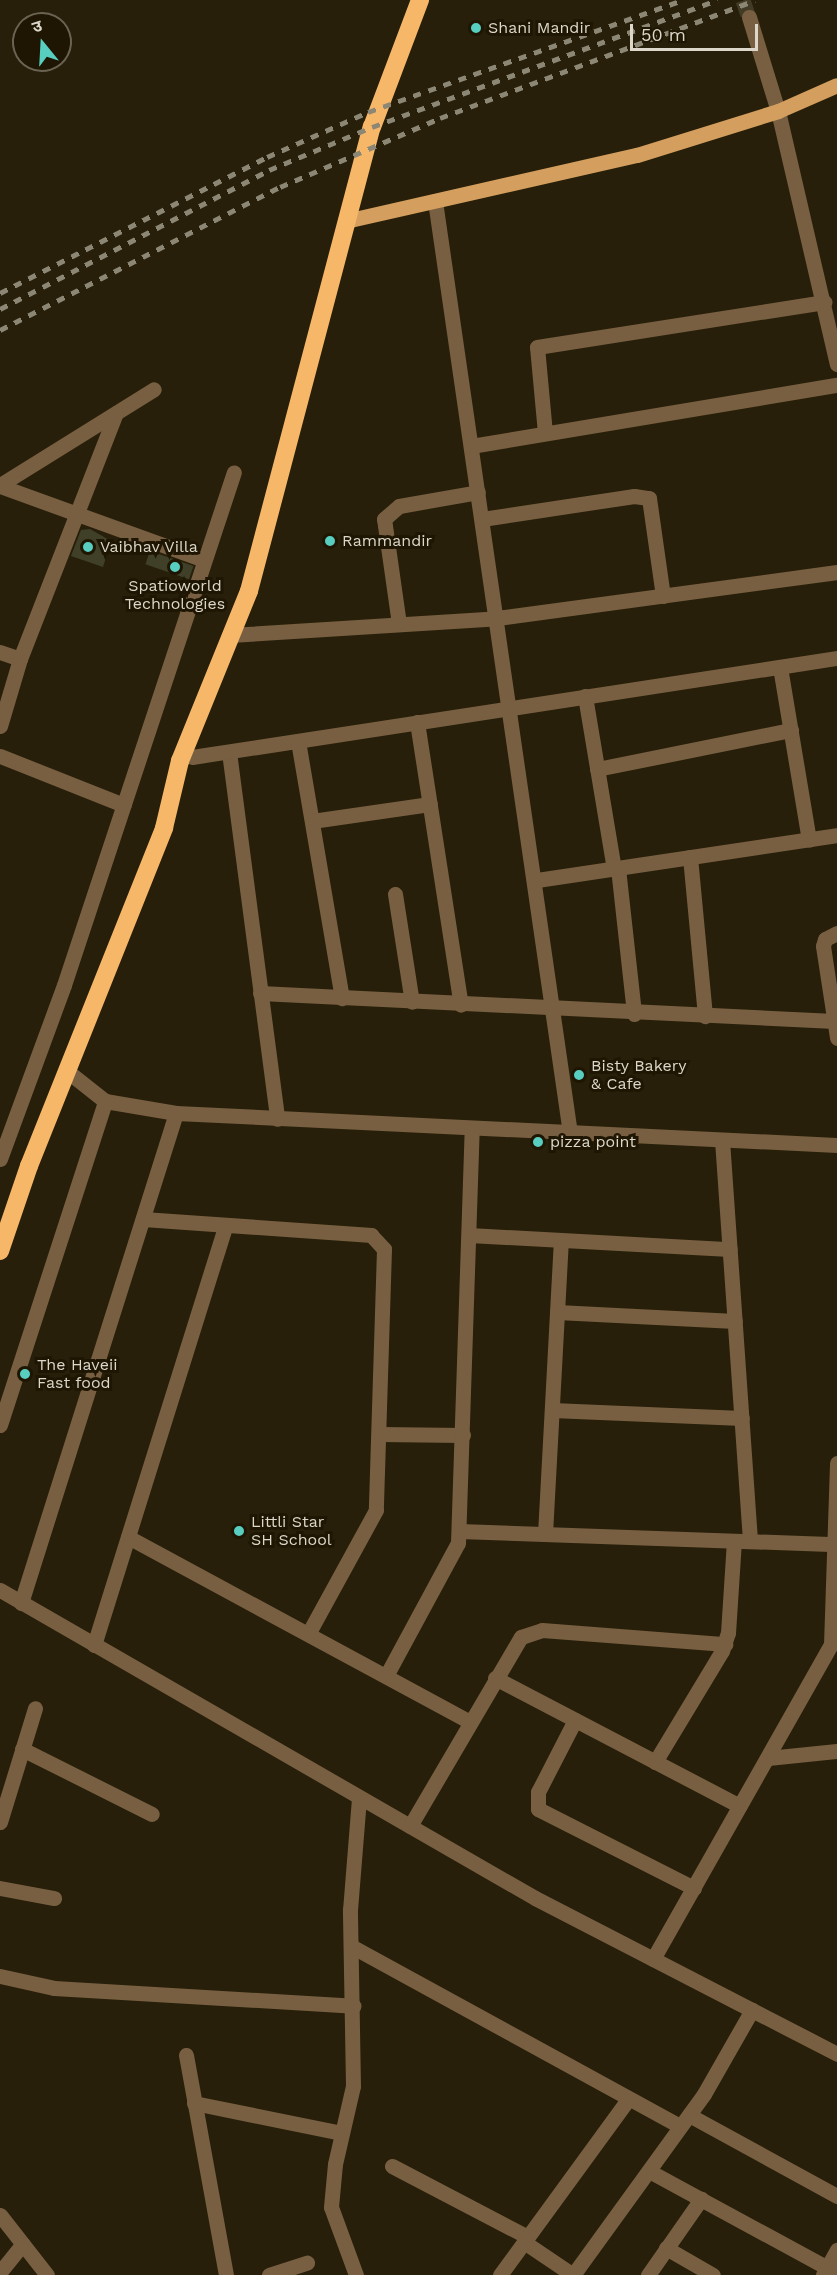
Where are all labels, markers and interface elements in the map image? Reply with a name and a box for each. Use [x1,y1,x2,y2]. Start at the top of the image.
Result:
north arrow [12,12,72,72]
scale bar [633,12,760,50]
text: उ [30,16,44,37]
place label: Shani Mandir [488,18,590,38]
marker: Shani Mandir [469,21,483,35]
text: 50 m [641,24,686,45]
place label: Rammandir [342,531,432,551]
marker: Rammandir [323,534,337,548]
place label: Vaibhav Villa [100,537,199,557]
marker: Vaibhav Villa [81,540,95,554]
marker: Spatioworld Technologies [168,560,182,574]
place label: Spatioworld Technologies [125,576,225,614]
place label: Bisty Bakery & Cafe [591,1056,687,1094]
marker: Bisty Bakery & Cafe [572,1068,586,1082]
place label: pizza point [550,1132,636,1152]
marker: pizza point [531,1135,545,1149]
place label: The Haveii Fast food [37,1355,117,1393]
marker: The Haveii Fast food [18,1367,32,1381]
place label: Littli Star SH School [251,1512,332,1550]
marker: Littli Star SH School [232,1524,246,1538]

